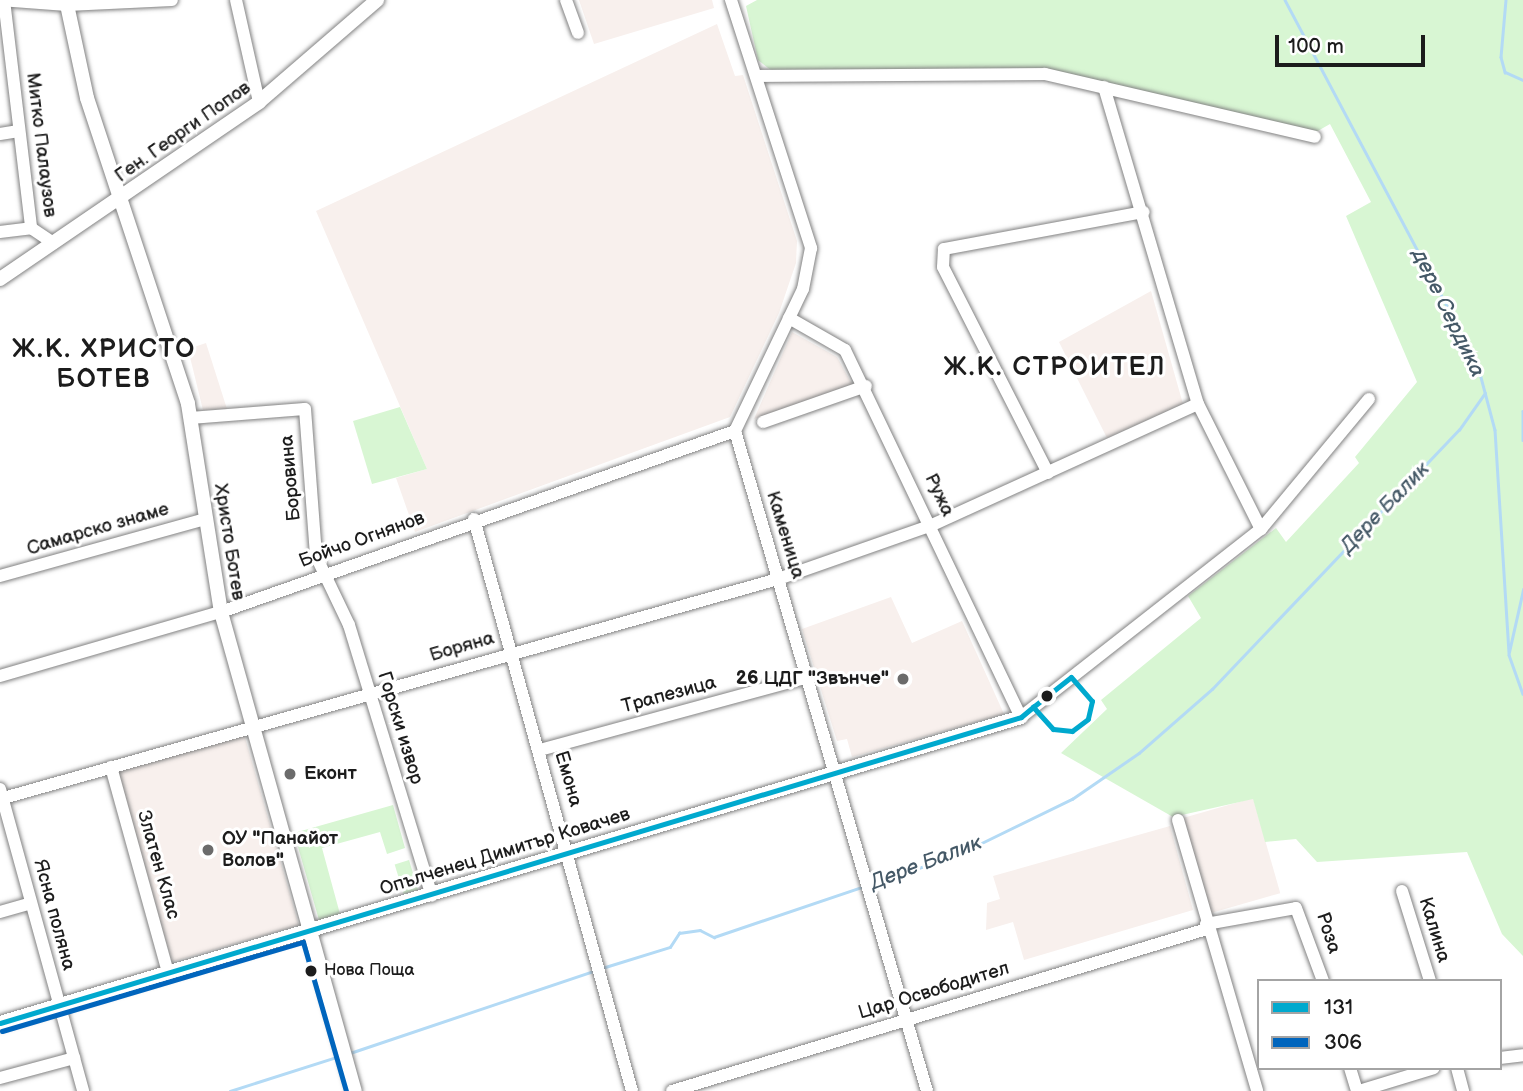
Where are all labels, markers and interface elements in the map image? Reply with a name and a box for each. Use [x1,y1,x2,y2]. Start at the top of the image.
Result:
scale bar [1278,21,1428,65]
text: 100 m [1288,34,1344,59]
street label: Митко Палаузов [21,71,61,219]
street label: Ген. Георги Попов [111,77,255,187]
water label: дере Сердика [1406,245,1490,381]
district label: Ж.К. ХРИСТО БОТЕВ [13,334,195,396]
district label: Ж.К. СТРОИТЕЛ [945,352,1165,384]
street label: Боровина [276,434,306,522]
water label: Дере Балик [1335,457,1435,559]
street label: Ружа [919,470,959,520]
street label: Христо Ботев [209,482,249,602]
street label: Каменица [761,488,809,582]
street label: Самарско знаме [24,498,172,560]
street label: Бойчо Огнянов [296,507,428,573]
street label: Боряна [427,627,497,667]
place label: 26 ЦДГ "Звънче" [736,668,889,690]
street label: Горски извор [372,669,428,787]
street label: Трапезица [619,671,719,719]
marker: 26 ЦДГ "Звънче" [895,671,911,687]
unlabelled marker [1040,689,1054,703]
street label: Емона [549,749,587,809]
place label: Еконт [304,763,357,785]
marker: Еконт [282,766,298,782]
street label: Опълченец Димитър Ковачев [377,803,633,901]
street label: Златен Клас [132,808,184,922]
place label: ОУ "Панайот Волов" [222,828,338,872]
water label: Дере Балик [867,830,985,896]
marker: ОУ "Панайот Волов" [200,842,216,858]
street label: Ясна поляна [28,857,80,973]
street label: Калина [1413,895,1455,965]
street label: Роза [1311,909,1345,957]
street label: Цар Освободител [856,957,1012,1025]
place label: Нова Поща [324,961,415,981]
marker: Нова Поща [304,964,318,978]
legend [1257,979,1502,1070]
text: 131 [1324,995,1353,1020]
text: 306 [1324,1030,1362,1055]

